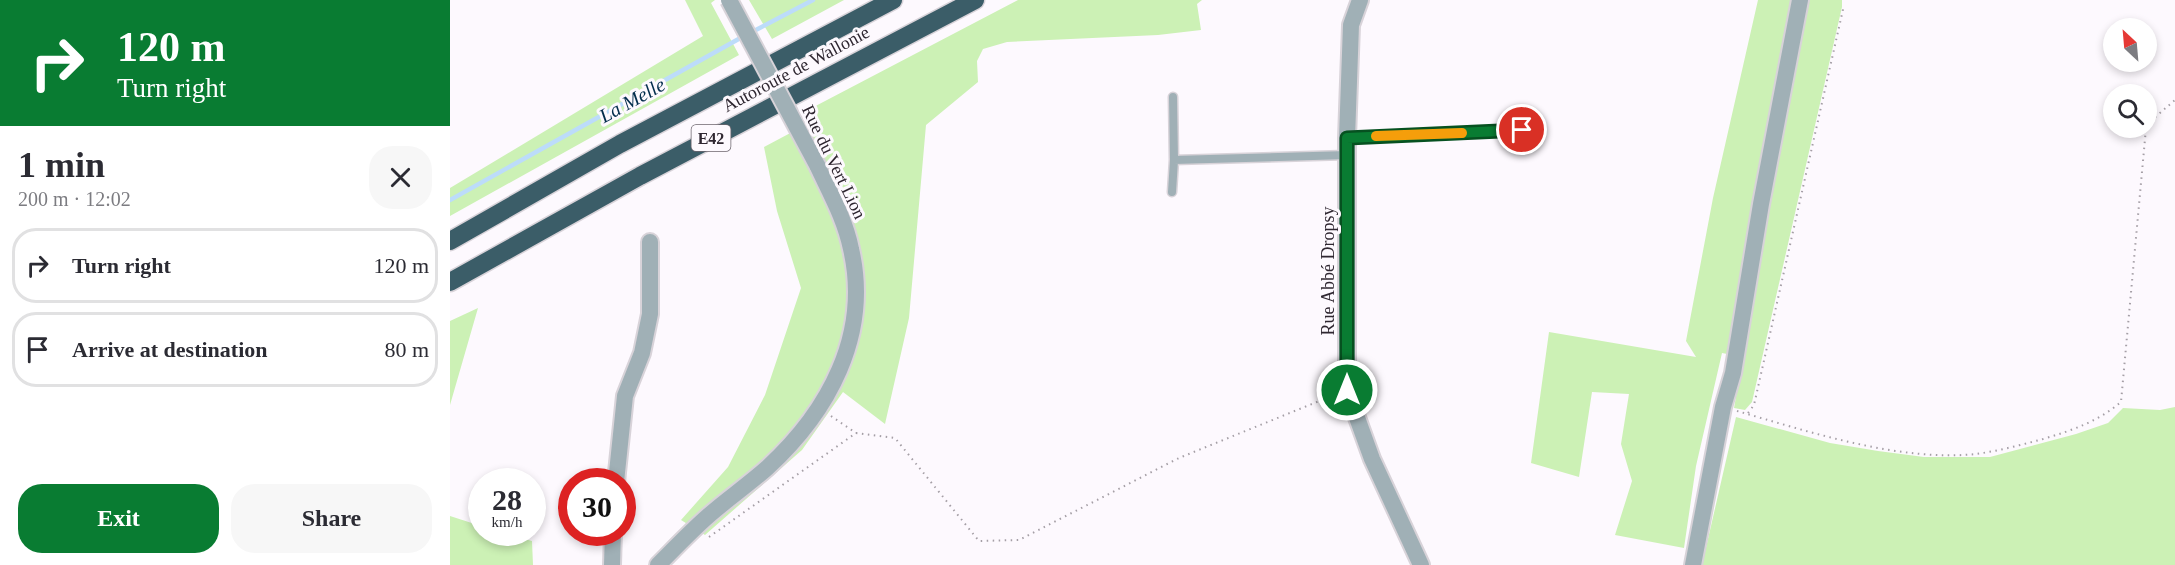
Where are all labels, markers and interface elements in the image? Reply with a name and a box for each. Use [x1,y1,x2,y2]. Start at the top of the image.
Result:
north arrow [2103,18,2157,72]
map controls [2103,18,2157,138]
street label: Autoroute de Wallonie [719,22,873,116]
icon: right [18,24,96,102]
text: 120 m [117,24,226,70]
text: Turn right [117,73,226,103]
water label: La Melle [594,73,669,127]
button: search [2103,84,2157,138]
street label: Rue du Vert Lion [798,102,870,222]
pin [1496,104,1547,155]
icon: arrive [1505,113,1538,146]
road number: E42 [692,125,730,151]
text: 1 min [18,145,105,185]
button: close [369,146,432,209]
text: 200 m · 12:02 [18,188,131,210]
street label: Rue Abbé Dropsy [1318,207,1338,336]
icon: right [21,249,54,282]
text: Turn right [72,253,171,278]
text: 120 m [373,253,429,278]
icon: arrive [21,333,54,366]
text: Arrive at destination [72,337,268,362]
text: 80 m [384,337,429,362]
position arrow [1315,358,1379,422]
speed limit sign: 30 [558,468,636,546]
text: 28 [492,483,522,516]
button: Exit [18,484,219,553]
button: Share [231,484,432,553]
text: km/h [492,514,522,530]

